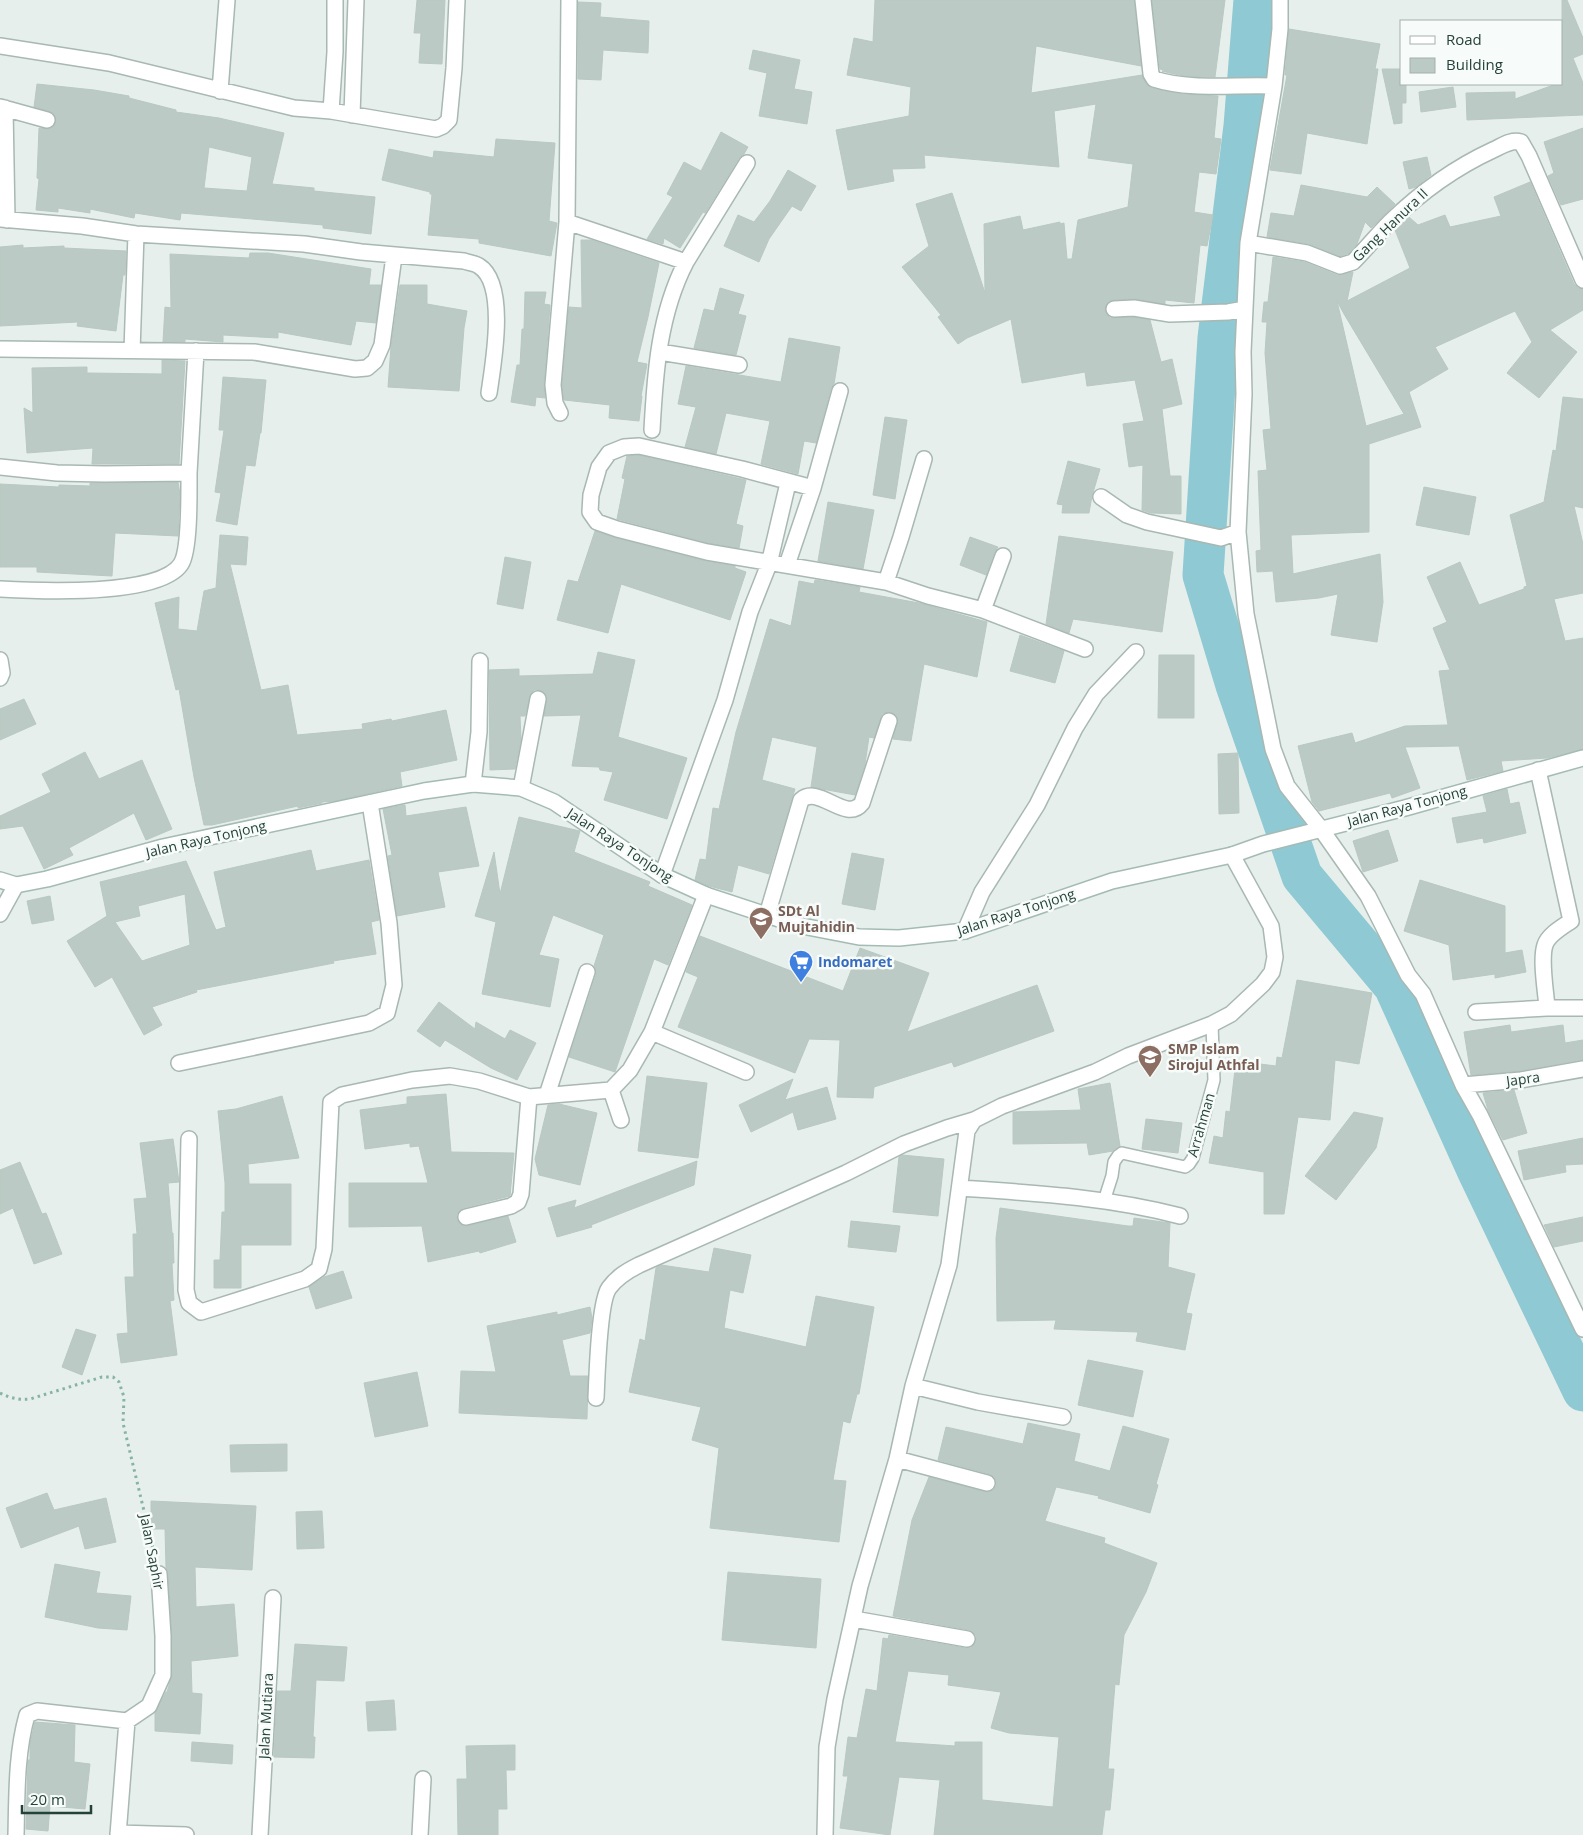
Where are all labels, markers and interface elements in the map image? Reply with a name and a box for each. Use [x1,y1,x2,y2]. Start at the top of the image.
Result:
legend [1400,20,1563,85]
text: Road [1446,29,1482,49]
text: Building [1446,54,1503,74]
street label: Gang Hanura II [1348,184,1432,266]
street label: Jalan Raya Tonjong [1343,780,1469,831]
street label: Jalan Raya Tonjong [562,802,677,886]
street label: Jalan Raya Tonjong [142,815,268,862]
street label: Jalan Raya Tonjong [953,883,1078,940]
place label: SDt Al Mujtahidin [778,901,855,936]
school or university icon: SDt Al Mujtahidin [748,906,774,940]
supermarket icon: Indomaret [788,949,814,983]
place label: Indomaret [818,952,892,971]
place label: SMP Islam Sirojul Athfal [1168,1039,1259,1074]
school or university icon: SMP Islam Sirojul Athfal [1137,1044,1163,1078]
street label: Japra [1503,1067,1541,1091]
street label: Arrahman [1182,1091,1219,1159]
street label: Jalan Saphir [135,1510,169,1592]
street label: Jalan Mutiara [254,1673,277,1761]
scale bar [22,1782,91,1814]
text: 20 m [30,1789,65,1809]

